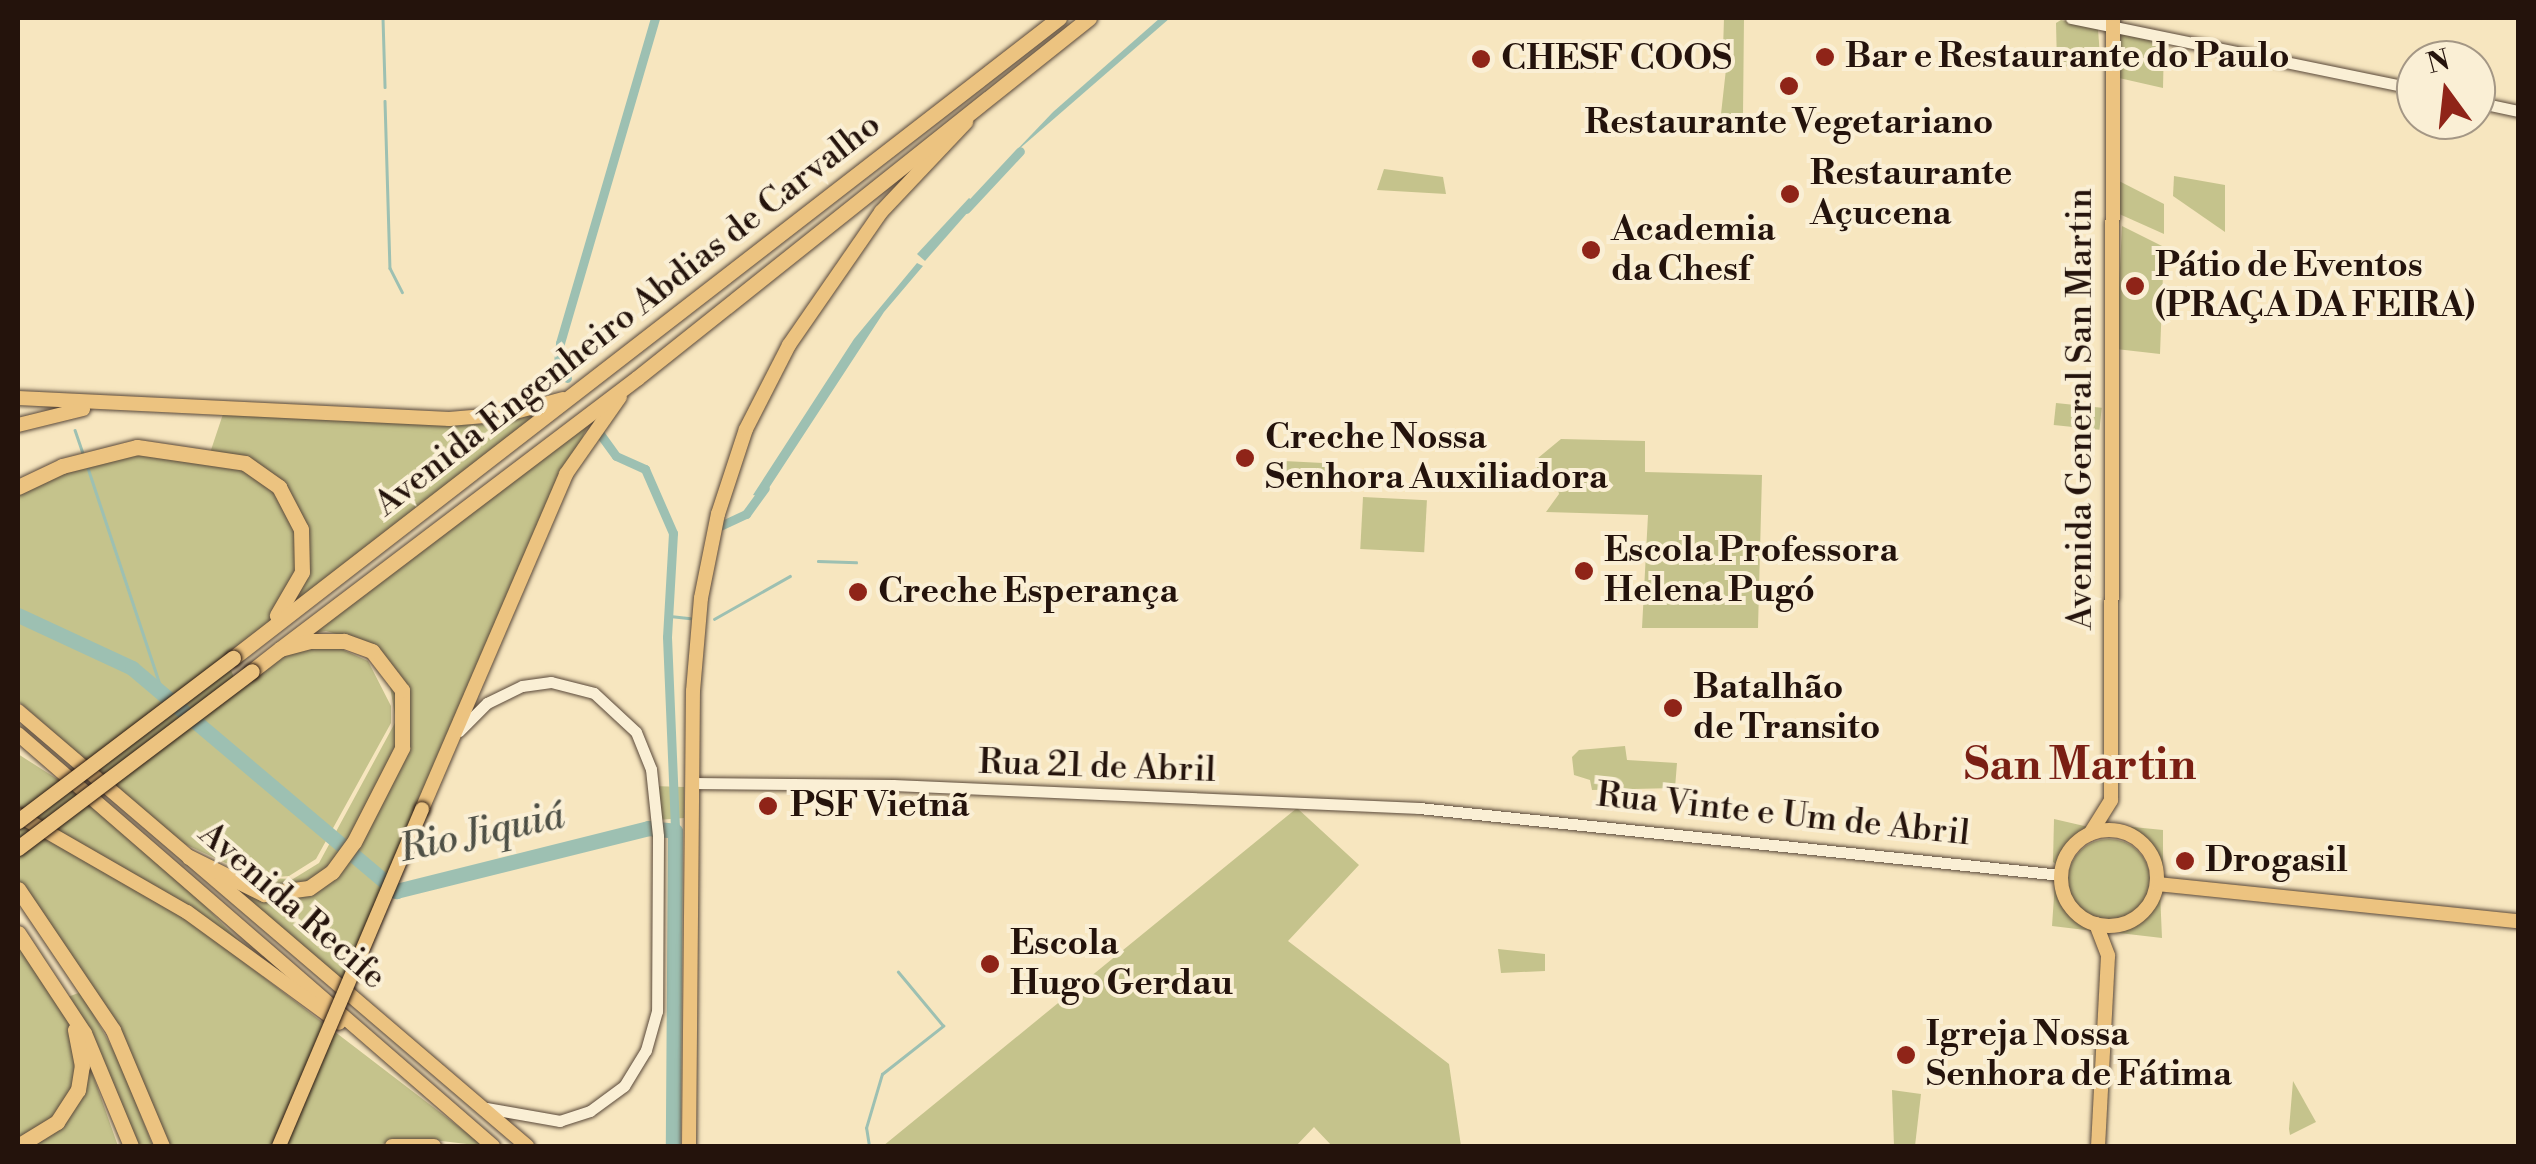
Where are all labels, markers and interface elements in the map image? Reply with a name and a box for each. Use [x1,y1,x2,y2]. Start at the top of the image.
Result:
place label: Bar e Restaurante do Paulo [1845,36,2290,78]
place label: CHESF COOS [1501,38,1732,80]
north arrow [2396,40,2496,140]
text: N [2423,43,2454,82]
marker: Bar e Restaurante do Paulo [1814,46,1836,68]
marker: CHESF COOS [1470,48,1492,70]
marker: Restaurante Vegetariano [1778,75,1800,97]
place label: Restaurante Vegetariano [1585,102,1993,144]
street label: Avenida Engenheiro Abdias de Carvalho [366,104,890,526]
place label: Restaurante Açucena [1810,153,2012,235]
marker: Restaurante Açucena [1779,183,1801,205]
street label: Avenida General San Martin [2060,188,2102,630]
place label: Academia da Chesf [1611,209,1775,291]
marker: Academia da Chesf [1580,239,1602,261]
place label: Pátio de Eventos (PRAÇA DA FEIRA) [2155,245,2475,327]
marker: Pátio de Eventos (PRAÇA DA FEIRA) [2124,275,2146,297]
place label: Creche Nossa Senhora Auxiliadora [1265,417,1608,499]
marker: Creche Nossa Senhora Auxiliadora [1234,447,1256,469]
place label: Escola Professora Helena Pugó [1604,530,1898,612]
marker: Escola Professora Helena Pugó [1573,560,1595,582]
place label: Creche Esperança [878,571,1178,613]
marker: Creche Esperança [847,581,869,603]
place label: Batalhão de Transito [1693,667,1880,749]
marker: Batalhão de Transito [1662,697,1684,719]
district label: San Martin [1964,739,2196,793]
street label: Rua 21 de Abril [978,742,1216,792]
street label: Rua Vinte e Um de Abril [1594,775,1972,855]
place label: PSF Vietnã [790,785,969,827]
water label: Rio Jiquiá [396,793,568,873]
marker: PSF Vietnã [755,793,781,819]
street label: Avenida Recife [190,813,394,999]
place label: Drogasil [2205,840,2348,882]
marker: Drogasil [2174,850,2196,872]
place label: Escola Hugo Gerdau [1010,923,1233,1005]
marker: Escola Hugo Gerdau [979,953,1001,975]
place label: Igreja Nossa Senhora de Fátima [1926,1014,2232,1096]
marker: Igreja Nossa Senhora de Fátima [1895,1044,1917,1066]

